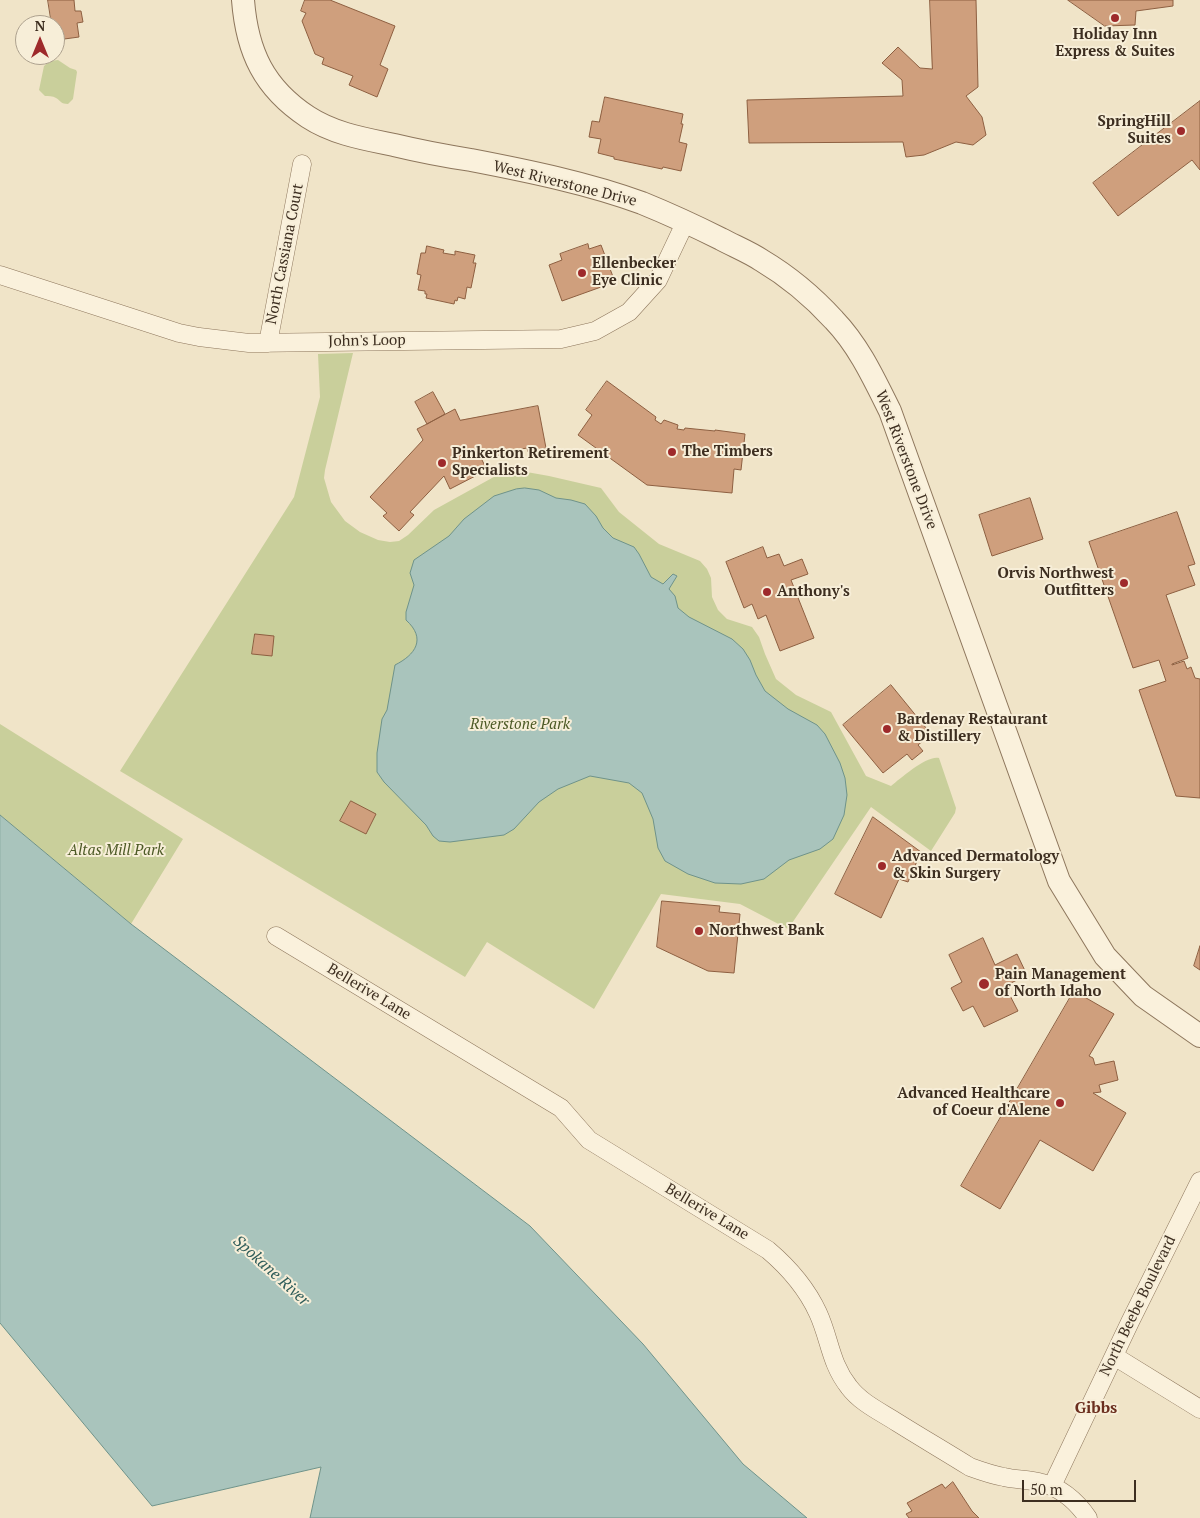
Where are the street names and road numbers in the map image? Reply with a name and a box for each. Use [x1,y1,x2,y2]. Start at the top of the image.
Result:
street label: West Riverstone Drive [491,157,639,211]
street label: North Cassiana Court [263,182,307,326]
street label: John's Loop [328,331,406,351]
street label: West Riverstone Drive [871,388,941,532]
street label: Bellerive Lane [324,960,414,1024]
street label: Bellerive Lane [662,1180,752,1244]
street label: North Beebe Boulevard [1096,1233,1180,1379]

